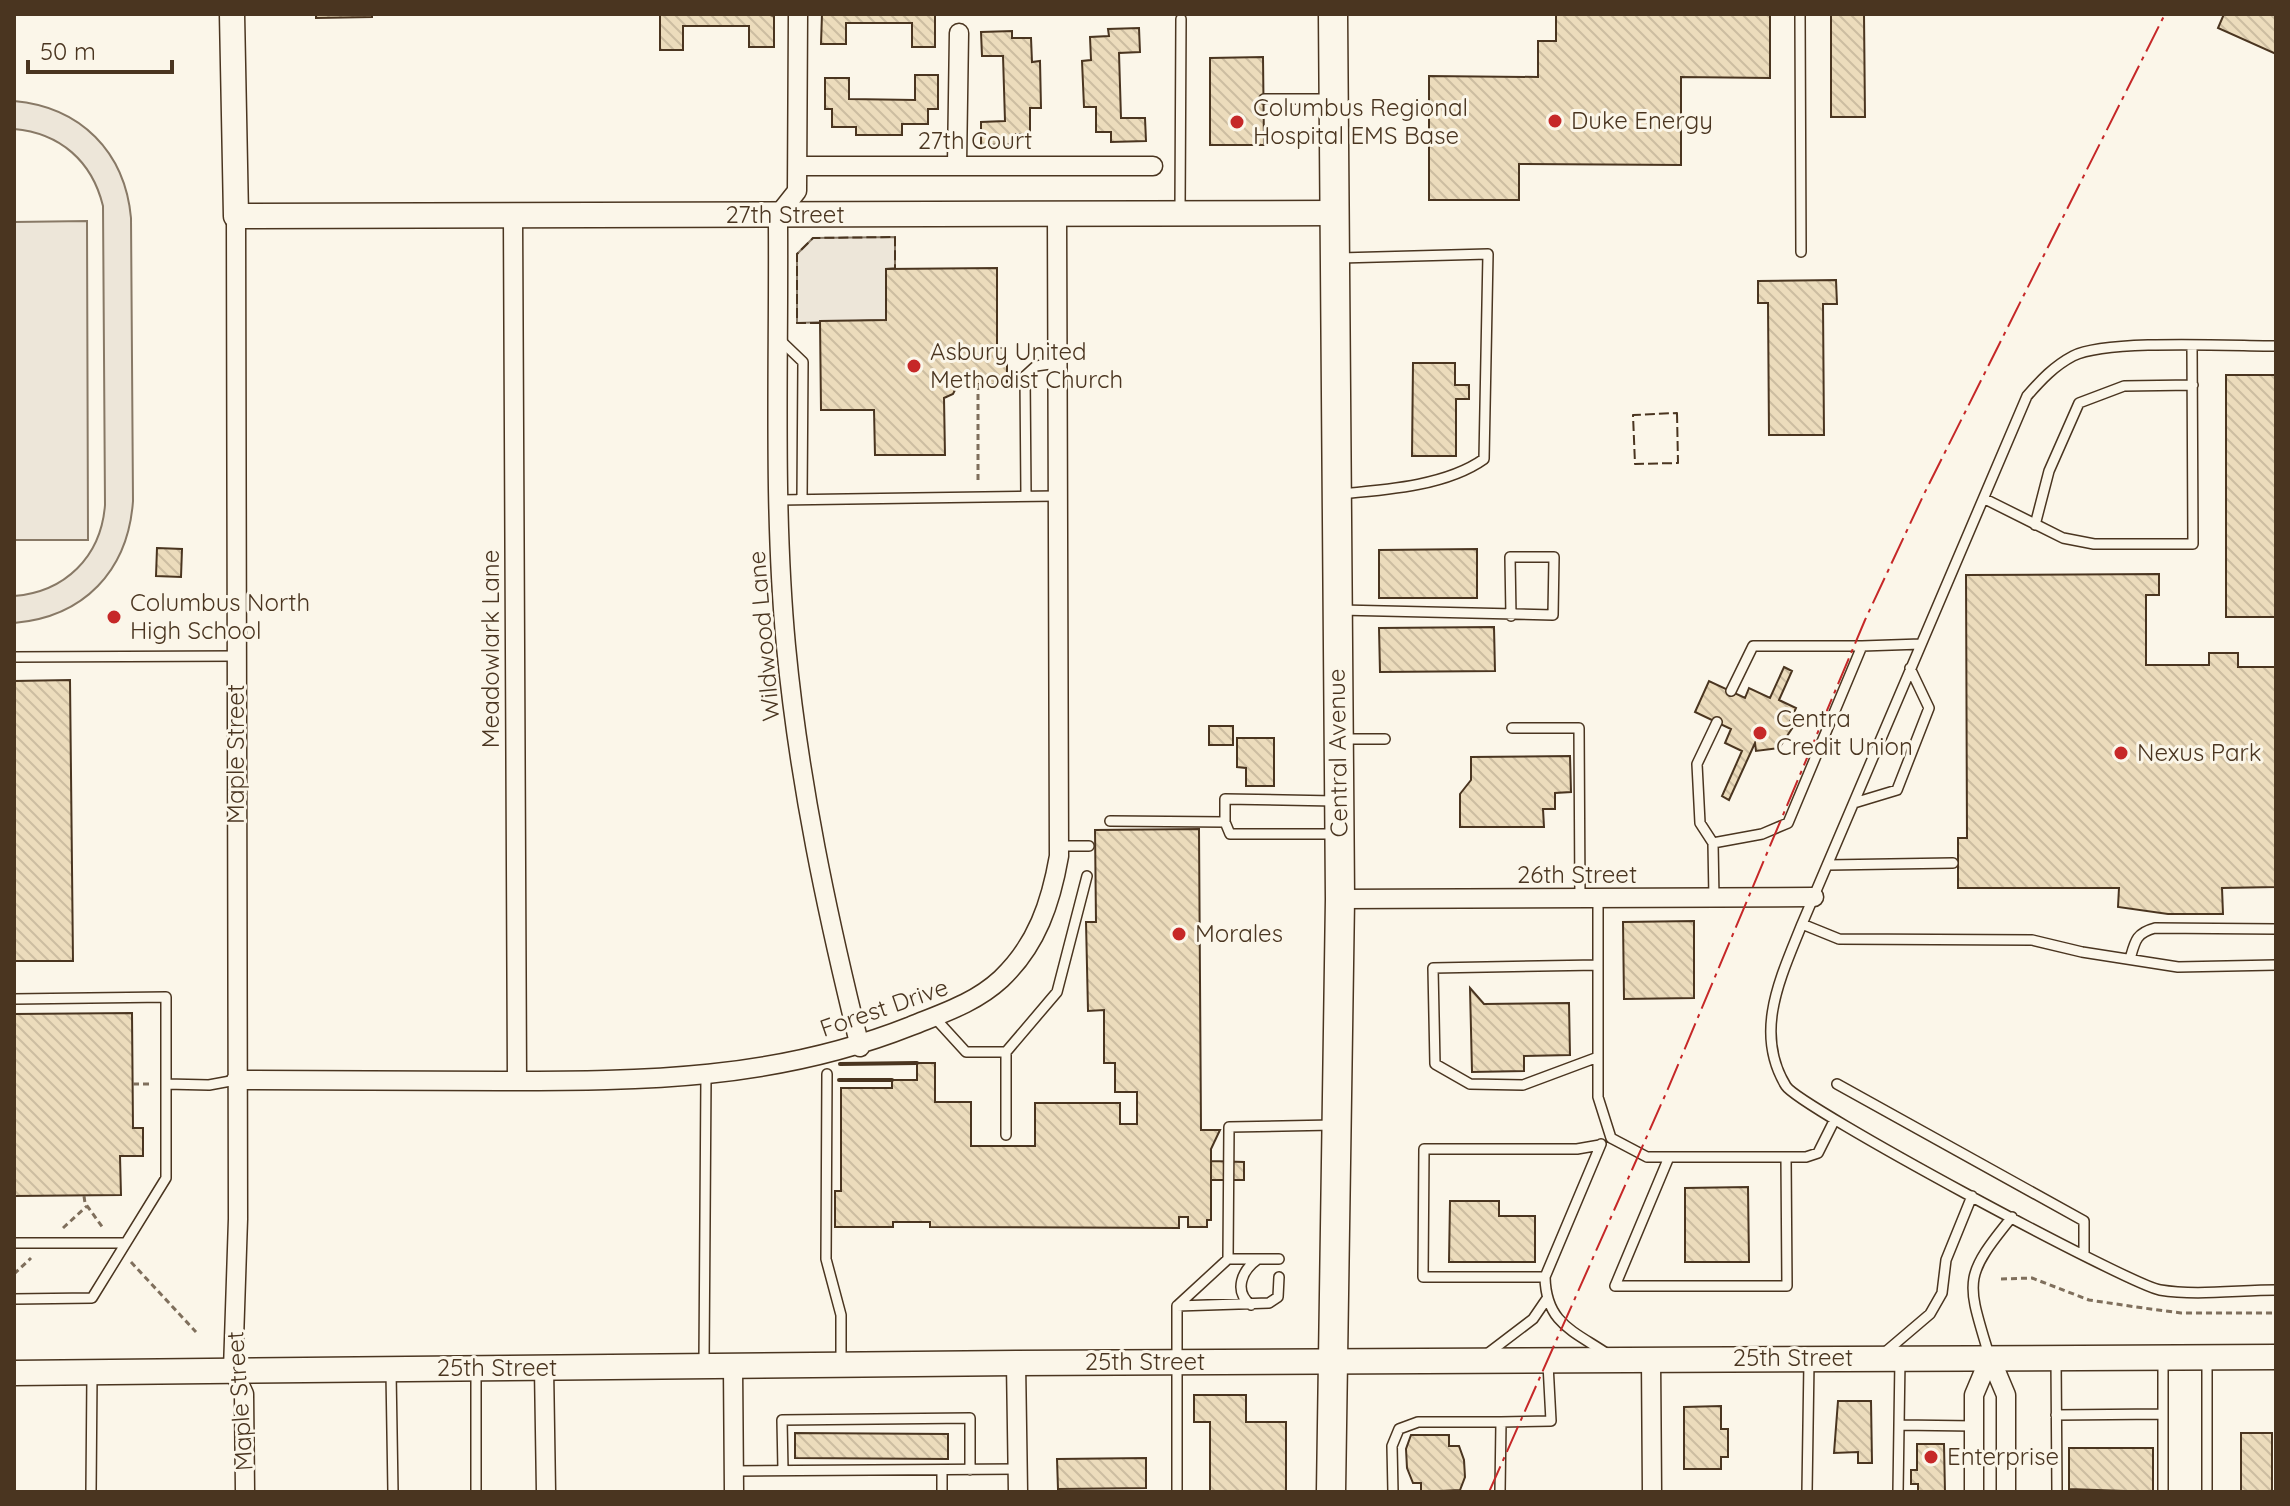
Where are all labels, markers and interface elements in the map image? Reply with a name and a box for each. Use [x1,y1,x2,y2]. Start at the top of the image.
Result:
scale bar [28,24,172,74]
text: 50 m [40,36,96,66]
place label: Columbus Regional Hospital EMS Base [1253,92,1468,150]
place label: Duke Energy [1571,105,1713,135]
marker: Duke Energy [1546,112,1564,130]
marker: Columbus Regional Hospital EMS Base [1228,113,1246,131]
street label: 27th Court [918,125,1032,155]
street label: 27th Street [725,199,845,229]
place label: Asbury United Methodist Church [930,336,1123,394]
marker: Asbury United Methodist Church [905,357,923,375]
street label: Meadowlark Lane [475,550,505,748]
street label: Wildwood Lane [741,550,785,723]
place label: Columbus North High School [130,587,310,645]
marker: Columbus North High School [105,608,123,626]
street label: Central Avenue [1321,668,1353,838]
street label: Maple Street [220,684,250,824]
place label: Centra Credit Union [1776,703,1913,761]
marker: Centra Credit Union [1751,724,1769,742]
place label: Nexus Park [2137,737,2262,767]
marker: Nexus Park [2112,744,2130,762]
street label: 26th Street [1517,859,1637,889]
place label: Morales [1195,918,1283,948]
marker: Morales [1170,925,1188,943]
street label: Forest Drive [816,971,952,1043]
street label: Maple Street [219,1330,259,1472]
street label: 25th Street [1733,1342,1853,1372]
street label: 25th Street [1085,1346,1205,1376]
street label: 25th Street [437,1352,557,1382]
place label: Enterprise [1947,1441,2059,1471]
marker: Enterprise [1922,1448,1940,1466]

